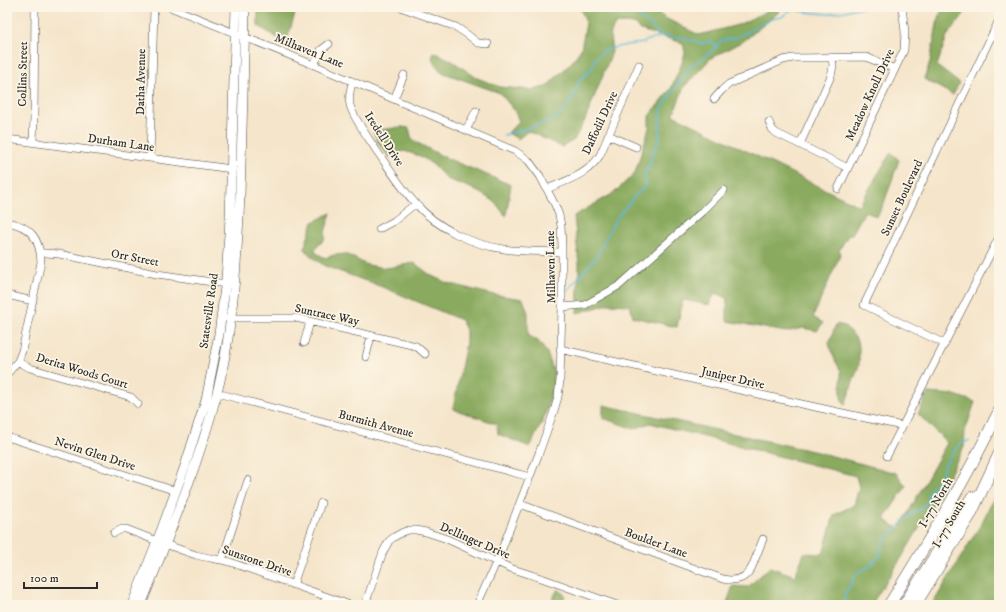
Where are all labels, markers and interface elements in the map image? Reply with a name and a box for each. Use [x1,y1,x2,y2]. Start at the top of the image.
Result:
street label: Milhaven Lane [272,30,346,72]
street label: Collins Street [15,41,31,107]
street label: Meadow Knoll Drive [842,47,898,143]
street label: Datha Avenue [133,49,149,115]
street label: Daffodil Drive [579,89,621,157]
street label: Iredell Drive [361,109,407,169]
street label: Durham Lane [87,131,155,155]
street label: Sunset Boulevard [878,158,926,238]
street label: Milhaven Lane [543,230,559,304]
street label: Orr Street [110,246,160,270]
street label: Statesville Road [196,272,222,350]
street label: Suntrace Way [293,301,361,329]
street label: Derita Woods Court [34,350,130,392]
street label: Juniper Drive [699,363,766,393]
street label: Burmith Avenue [337,407,415,441]
street label: Nevin Glen Drive [53,434,137,474]
street label: I-77 North [916,475,957,531]
street label: I-77 South [929,497,969,551]
street label: Dellinger Drive [438,519,512,563]
street label: Boulder Lane [623,525,689,561]
street label: Sunstone Drive [220,542,294,580]
scale bar [24,564,97,590]
text: 100 m [30,571,59,586]

